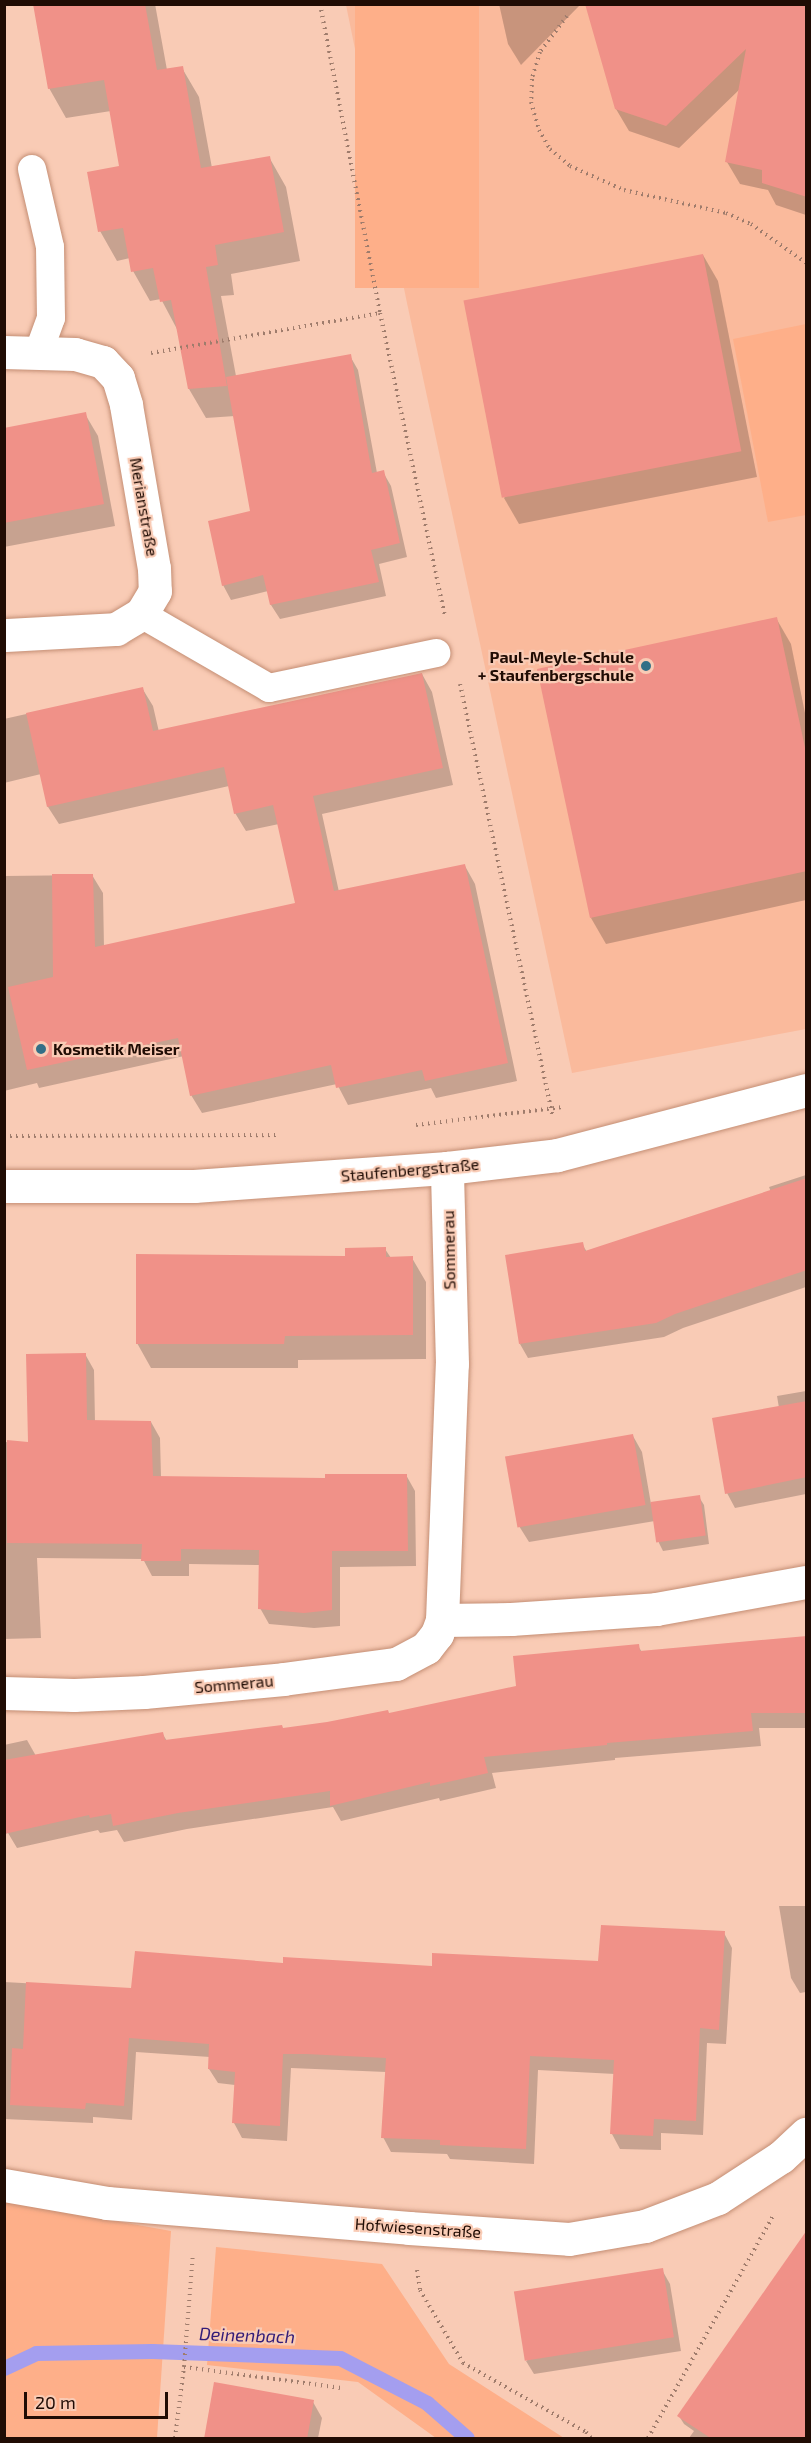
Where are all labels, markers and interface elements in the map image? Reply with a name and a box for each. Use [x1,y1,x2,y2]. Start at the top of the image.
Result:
street label: Merianstraße [126,456,162,558]
place label: Paul-Meyle-Schule + Staufenbergschule [478,647,634,685]
marker: Paul-Meyle-Schule + Staufenbergschule [639,659,653,673]
place label: Kosmetik Meiser [53,1039,180,1059]
marker: Kosmetik Meiser [34,1042,48,1056]
street label: Staufenbergstraße [340,1154,480,1186]
street label: Sommerau [439,1210,459,1290]
street label: Sommerau [194,1671,274,1697]
street label: Hofwiesenstraße [354,2214,482,2242]
water label: Deinenbach [199,2323,295,2347]
scale bar [27,2380,171,2418]
text: 20 m [35,2391,76,2413]

